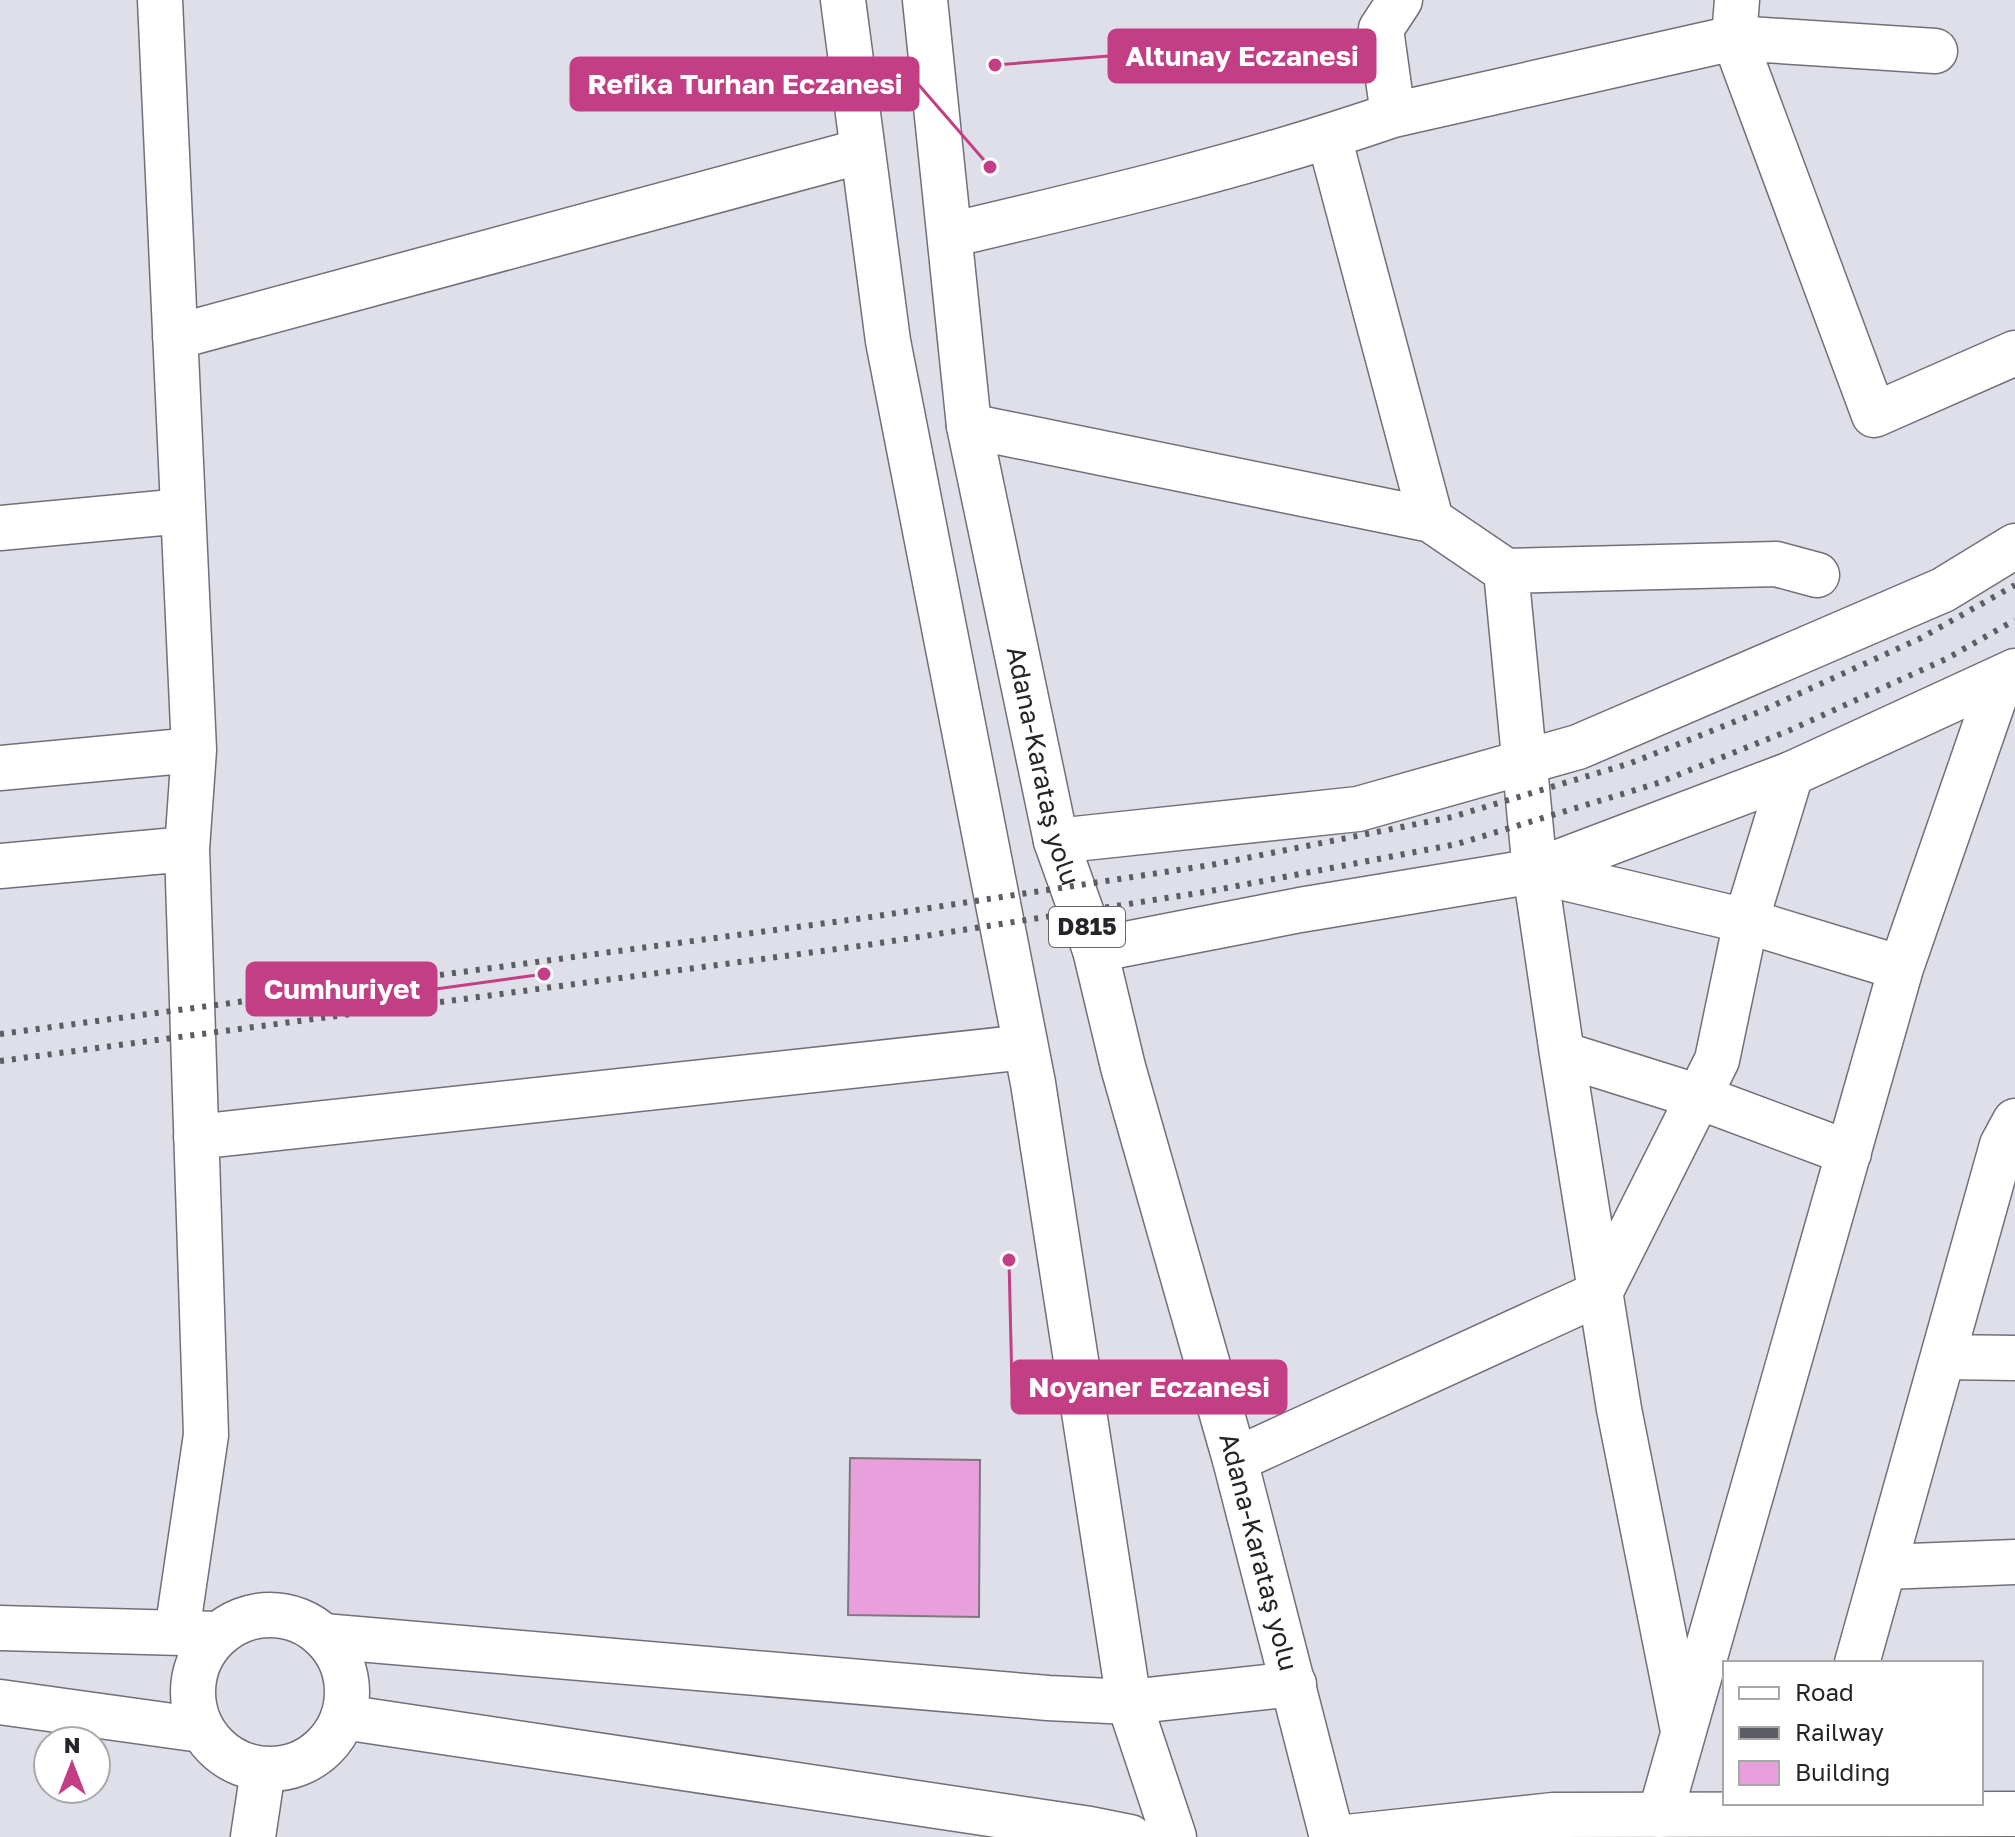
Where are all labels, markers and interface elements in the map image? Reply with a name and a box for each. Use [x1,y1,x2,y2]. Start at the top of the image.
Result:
callout: Altunay Eczanesi [1109,30,1375,82]
text: Altunay Eczanesi [1125,39,1359,72]
callout: Refika Turhan Eczanesi [571,58,918,110]
text: Refika Turhan Eczanesi [587,67,903,100]
street label: Adana-Karataş yolu [1001,644,1087,889]
road number: D815 [1049,907,1125,947]
callout: Cumhuriyet [247,963,436,1015]
text: Cumhuriyet [263,972,421,1005]
callout: Noyaner Eczanesi [1012,1361,1286,1413]
text: Noyaner Eczanesi [1028,1370,1270,1403]
street label: Adana-Karataş yolu [1213,1430,1305,1674]
legend [1723,1661,1983,1805]
text: Road [1795,1677,1854,1706]
text: Railway [1795,1717,1884,1746]
north arrow [32,1725,112,1805]
text: N [64,1731,80,1758]
text: Building [1795,1757,1890,1786]

